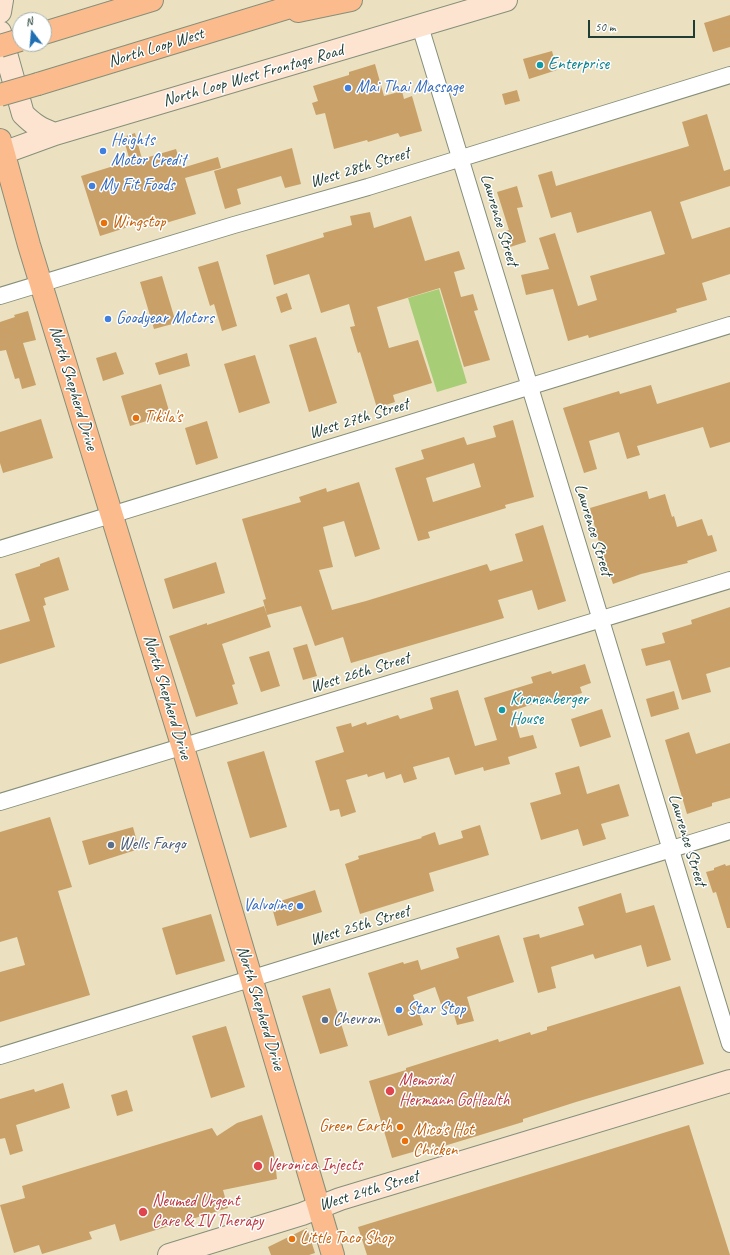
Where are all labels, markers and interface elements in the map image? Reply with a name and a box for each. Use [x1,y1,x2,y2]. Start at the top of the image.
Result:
north arrow [12,12,52,52]
scale bar [590,12,697,38]
text: N [24,14,34,29]
text: 50 m [595,19,615,35]
street label: North Loop West [106,24,206,72]
street label: North Loop West Frontage Road [160,40,346,112]
place label: Enterprise [548,55,609,75]
marker: Enterprise [535,60,545,70]
place label: Mai Thai Massage [356,78,463,98]
marker: Mai Thai Massage [343,83,353,93]
place label: Heights Motor Credit [111,131,186,171]
street label: West 28th Street [308,143,412,193]
marker: Heights Motor Credit [98,146,108,156]
street label: Lawrence Street [475,171,523,269]
place label: My Fit Foods [100,176,175,196]
marker: My Fit Foods [87,181,97,191]
place label: Wingstop [112,213,165,233]
marker: Wingstop [99,218,109,228]
place label: Goodyear Motors [116,309,214,329]
marker: Goodyear Motors [103,314,113,324]
street label: North Shepherd Drive [44,323,102,453]
street label: West 27th Street [307,394,411,444]
place label: Tikila's [144,408,182,428]
marker: Tikila's [131,413,141,423]
street label: Lawrence Street [569,481,617,579]
street label: North Shepherd Drive [138,632,196,762]
street label: West 26th Street [308,648,412,698]
place label: Kronenberger House [510,690,588,730]
marker: Kronenberger House [497,705,507,715]
street label: Lawrence Street [663,791,711,889]
place label: Wells Fargo [119,835,186,855]
marker: Wells Fargo [106,840,116,850]
place label: Valvoline [243,896,292,916]
marker: Valvoline [295,901,305,911]
street label: West 25th Street [308,901,412,951]
street label: North Shepherd Drive [231,943,289,1073]
place label: Star Stop [407,1000,466,1020]
marker: Star Stop [394,1005,404,1015]
place label: Chevron [333,1010,380,1030]
marker: Chevron [320,1015,330,1025]
place label: Memorial Hermann GoHealth [399,1071,509,1111]
marker: Memorial Hermann GoHealth [384,1085,396,1097]
place label: Green Earth [319,1117,392,1137]
place label: Mico's Hot Chicken [413,1121,474,1161]
marker: Green Earth [395,1122,405,1132]
marker: Mico's Hot Chicken [400,1136,410,1146]
place label: Veronica Injects [267,1156,362,1176]
marker: Veronica Injects [252,1160,264,1172]
street label: West 24th Street [317,1166,421,1216]
place label: Neumed Urgent Care & IV Therapy [152,1192,263,1232]
marker: Neumed Urgent Care & IV Therapy [137,1206,149,1218]
place label: Little Taco Shop [300,1229,393,1249]
marker: Little Taco Shop [287,1234,297,1244]

